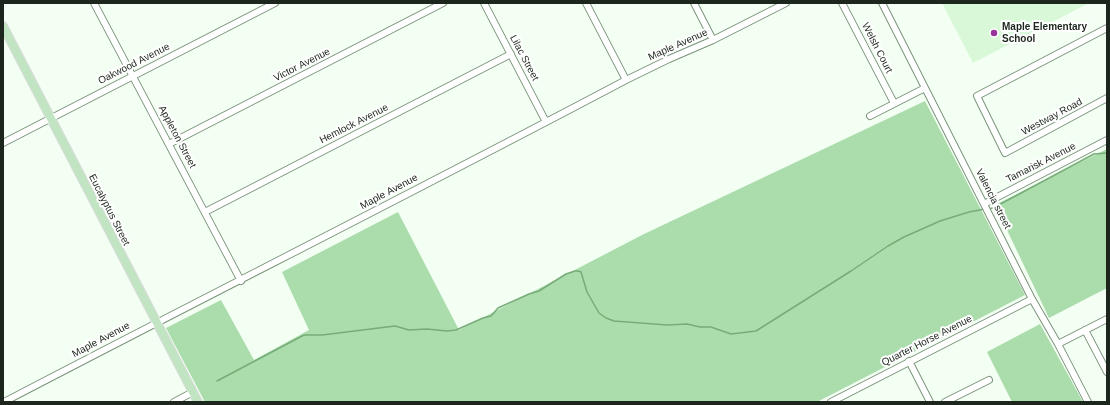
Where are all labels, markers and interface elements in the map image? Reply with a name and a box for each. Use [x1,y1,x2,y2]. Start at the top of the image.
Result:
street label: Welsh Court [859,21,895,75]
place label: Maple Elementary School [1002,21,1087,44]
street label: Maple Avenue [646,27,710,63]
marker: Maple Elementary School [989,28,999,38]
street label: Lilac Street [507,33,541,83]
street label: Oakwood Avenue [96,41,172,87]
street label: Victor Avenue [272,46,332,84]
street label: Westway Road [1020,96,1084,138]
street label: Hemlock Avenue [318,102,390,146]
street label: Appleton Street [156,104,198,170]
street label: Tamarisk Avenue [1004,140,1078,186]
street label: Valencia street [973,167,1013,231]
street label: Eucalyptus Street [86,172,132,248]
street label: Maple Avenue [358,172,420,212]
street label: Quarter Horse Avenue [880,313,974,369]
street label: Maple Avenue [70,320,132,360]

